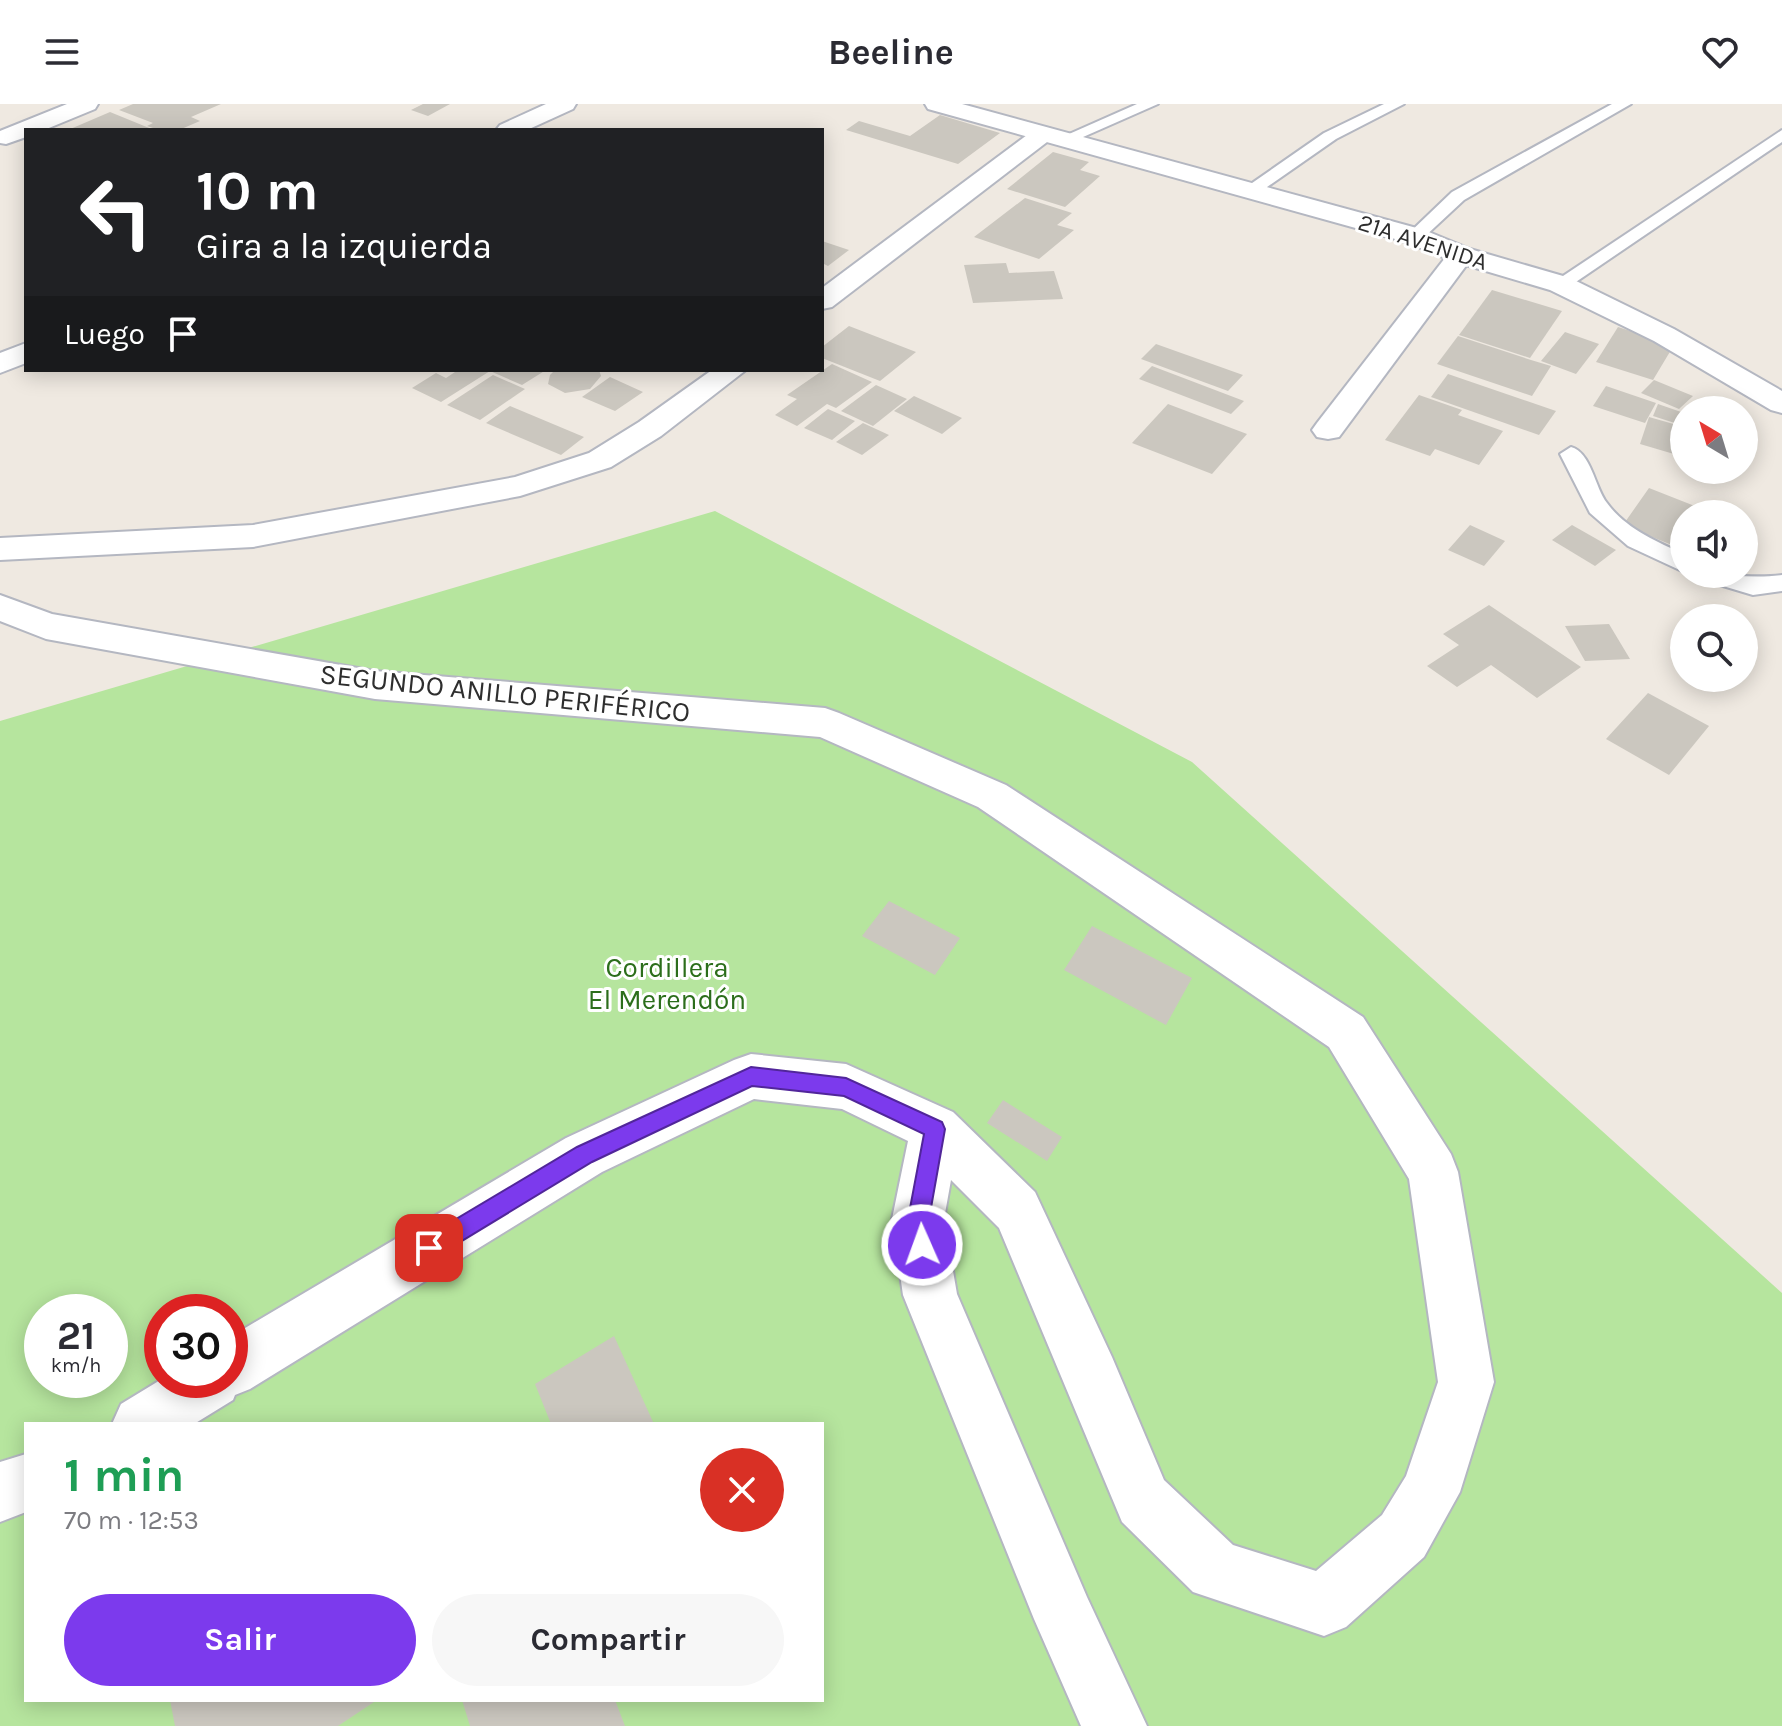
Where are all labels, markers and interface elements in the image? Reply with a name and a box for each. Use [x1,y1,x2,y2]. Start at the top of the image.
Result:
icon: menu [40,30,84,74]
icon: heart [1698,30,1742,74]
text: Beeline [828,31,954,73]
text: 10 m [196,158,319,223]
icon: left [64,160,168,264]
street label: 21A AVENIDA [1355,208,1491,276]
text: Gira a la izquierda [196,225,492,267]
icon: arrive [161,312,205,356]
text: Luego [64,316,145,352]
north arrow [1670,396,1758,484]
map controls [1670,396,1758,692]
button: sound [1670,500,1758,588]
button: search [1670,604,1758,692]
street label: SEGUNDO ANILLO PERIFÉRICO [318,656,692,729]
park label: Cordillera El Merendón [588,951,746,1016]
position arrow [880,1203,964,1287]
pin [395,1214,463,1282]
icon: arrive [407,1226,451,1270]
speed limit sign: 30 [144,1294,248,1398]
text: 21 [57,1312,95,1359]
text: km/h [51,1354,101,1377]
text: 1 min [64,1447,184,1503]
button: close [700,1448,784,1532]
text: 70 m · 12:53 [64,1505,199,1536]
button: Salir [64,1594,416,1686]
button: Compartir [432,1594,784,1686]

